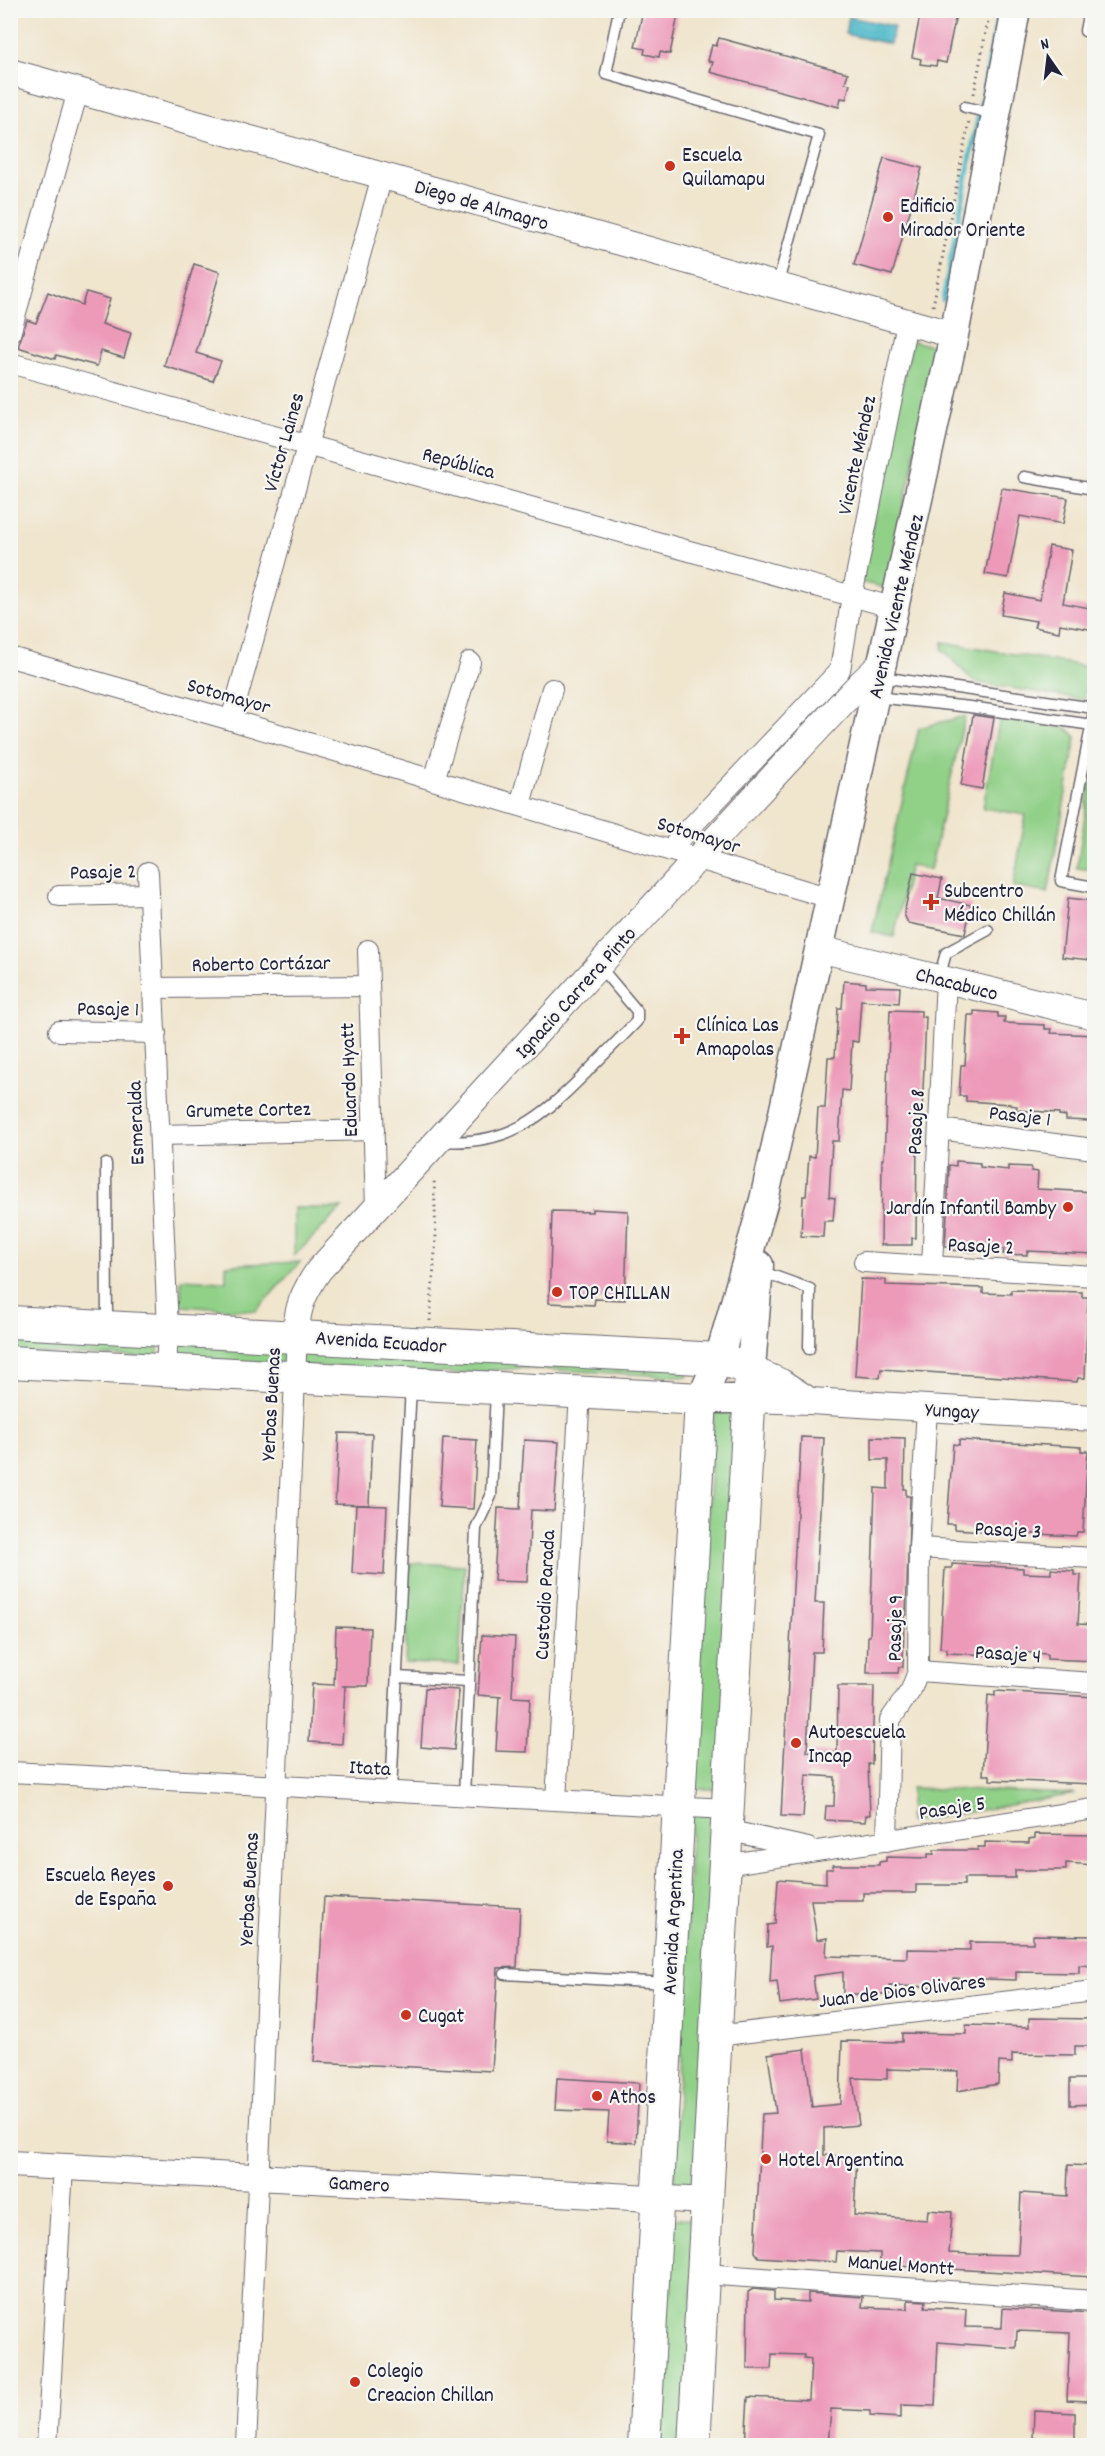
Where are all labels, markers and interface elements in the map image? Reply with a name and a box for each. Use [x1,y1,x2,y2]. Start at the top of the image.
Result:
north arrow [1018,27,1078,87]
text: N [1038,33,1052,57]
place label: Escuela Quilamapu [682,142,765,196]
marker: Escuela Quilamapu [663,159,677,173]
street label: Diego de Almagro [411,173,552,240]
place label: Edificio Mirador Oriente [900,193,1025,247]
marker: Edificio Mirador Oriente [881,210,895,224]
street label: Víctor Laines [257,390,314,496]
street label: Vicente Méndez [832,393,886,518]
street label: República [418,441,499,489]
street label: Avenida Vicente Méndez [862,511,934,702]
street label: Sotomayor [183,672,274,724]
street label: Sotomayor [653,810,744,864]
street label: Pasaje 2 [69,858,137,890]
place label: Subcentro Médico Chillán [944,878,1056,932]
marker: Subcentro Médico Chillán [922,893,940,911]
street label: Ignacio Carrera Pinto [509,921,645,1067]
street label: Roberto Cortázar [191,950,331,982]
street label: Chacabuco [912,961,1001,1011]
street label: Pasaje 1 [77,995,139,1027]
place label: Clínica Las Amapolas [696,1012,779,1066]
street label: Eduardo Hyatt [334,1022,368,1138]
marker: Clínica Las Amapolas [673,1027,691,1045]
street label: Esmeralda [121,1079,154,1166]
street label: Pasaje 8 [901,1088,935,1156]
street label: Grumete Cortez [185,1096,311,1128]
street label: Pasaje 1 [987,1099,1052,1137]
place label: Jardín Infantil Bamby [886,1195,1056,1225]
marker: Jardín Infantil Bamby [1061,1200,1075,1214]
street label: Pasaje 2 [947,1231,1015,1265]
place label: TOP CHILLAN [569,1280,670,1310]
marker: TOP CHILLAN [550,1285,564,1299]
street label: Avenida Ecuador [314,1324,448,1364]
street label: Yerbas Buenas [255,1346,291,1462]
street label: Yungay [924,1397,980,1429]
street label: Pasaje 3 [974,1515,1042,1549]
street label: Custodio Parada [529,1528,565,1661]
street label: Pasaje 9 [881,1594,913,1662]
street label: Pasaje 4 [974,1639,1042,1673]
place label: Autoescuela Incap [808,1719,906,1773]
marker: Autoescuela Incap [789,1736,803,1750]
street label: Itata [348,1754,393,1786]
street label: Pasaje 5 [917,1790,988,1830]
street label: Yerbas Buenas [233,1831,269,1947]
street label: Avenida Argentina [656,1847,694,1996]
place label: Escuela Reyes de España [45,1862,157,1916]
marker: Escuela Reyes de España [161,1879,175,1893]
street label: Juan de Dios Olivares [817,1968,988,2018]
place label: Cugat [418,2003,464,2033]
marker: Cugat [399,2008,413,2022]
place label: Athos [609,2084,656,2114]
marker: Athos [590,2089,604,2103]
place label: Hotel Argentina [778,2147,905,2177]
marker: Hotel Argentina [759,2152,773,2166]
street label: Gamero [327,2169,390,2203]
street label: Manuel Montt [846,2248,955,2286]
place label: Colegio Creacion Chillan [367,2358,494,2412]
marker: Colegio Creacion Chillan [348,2375,362,2389]

